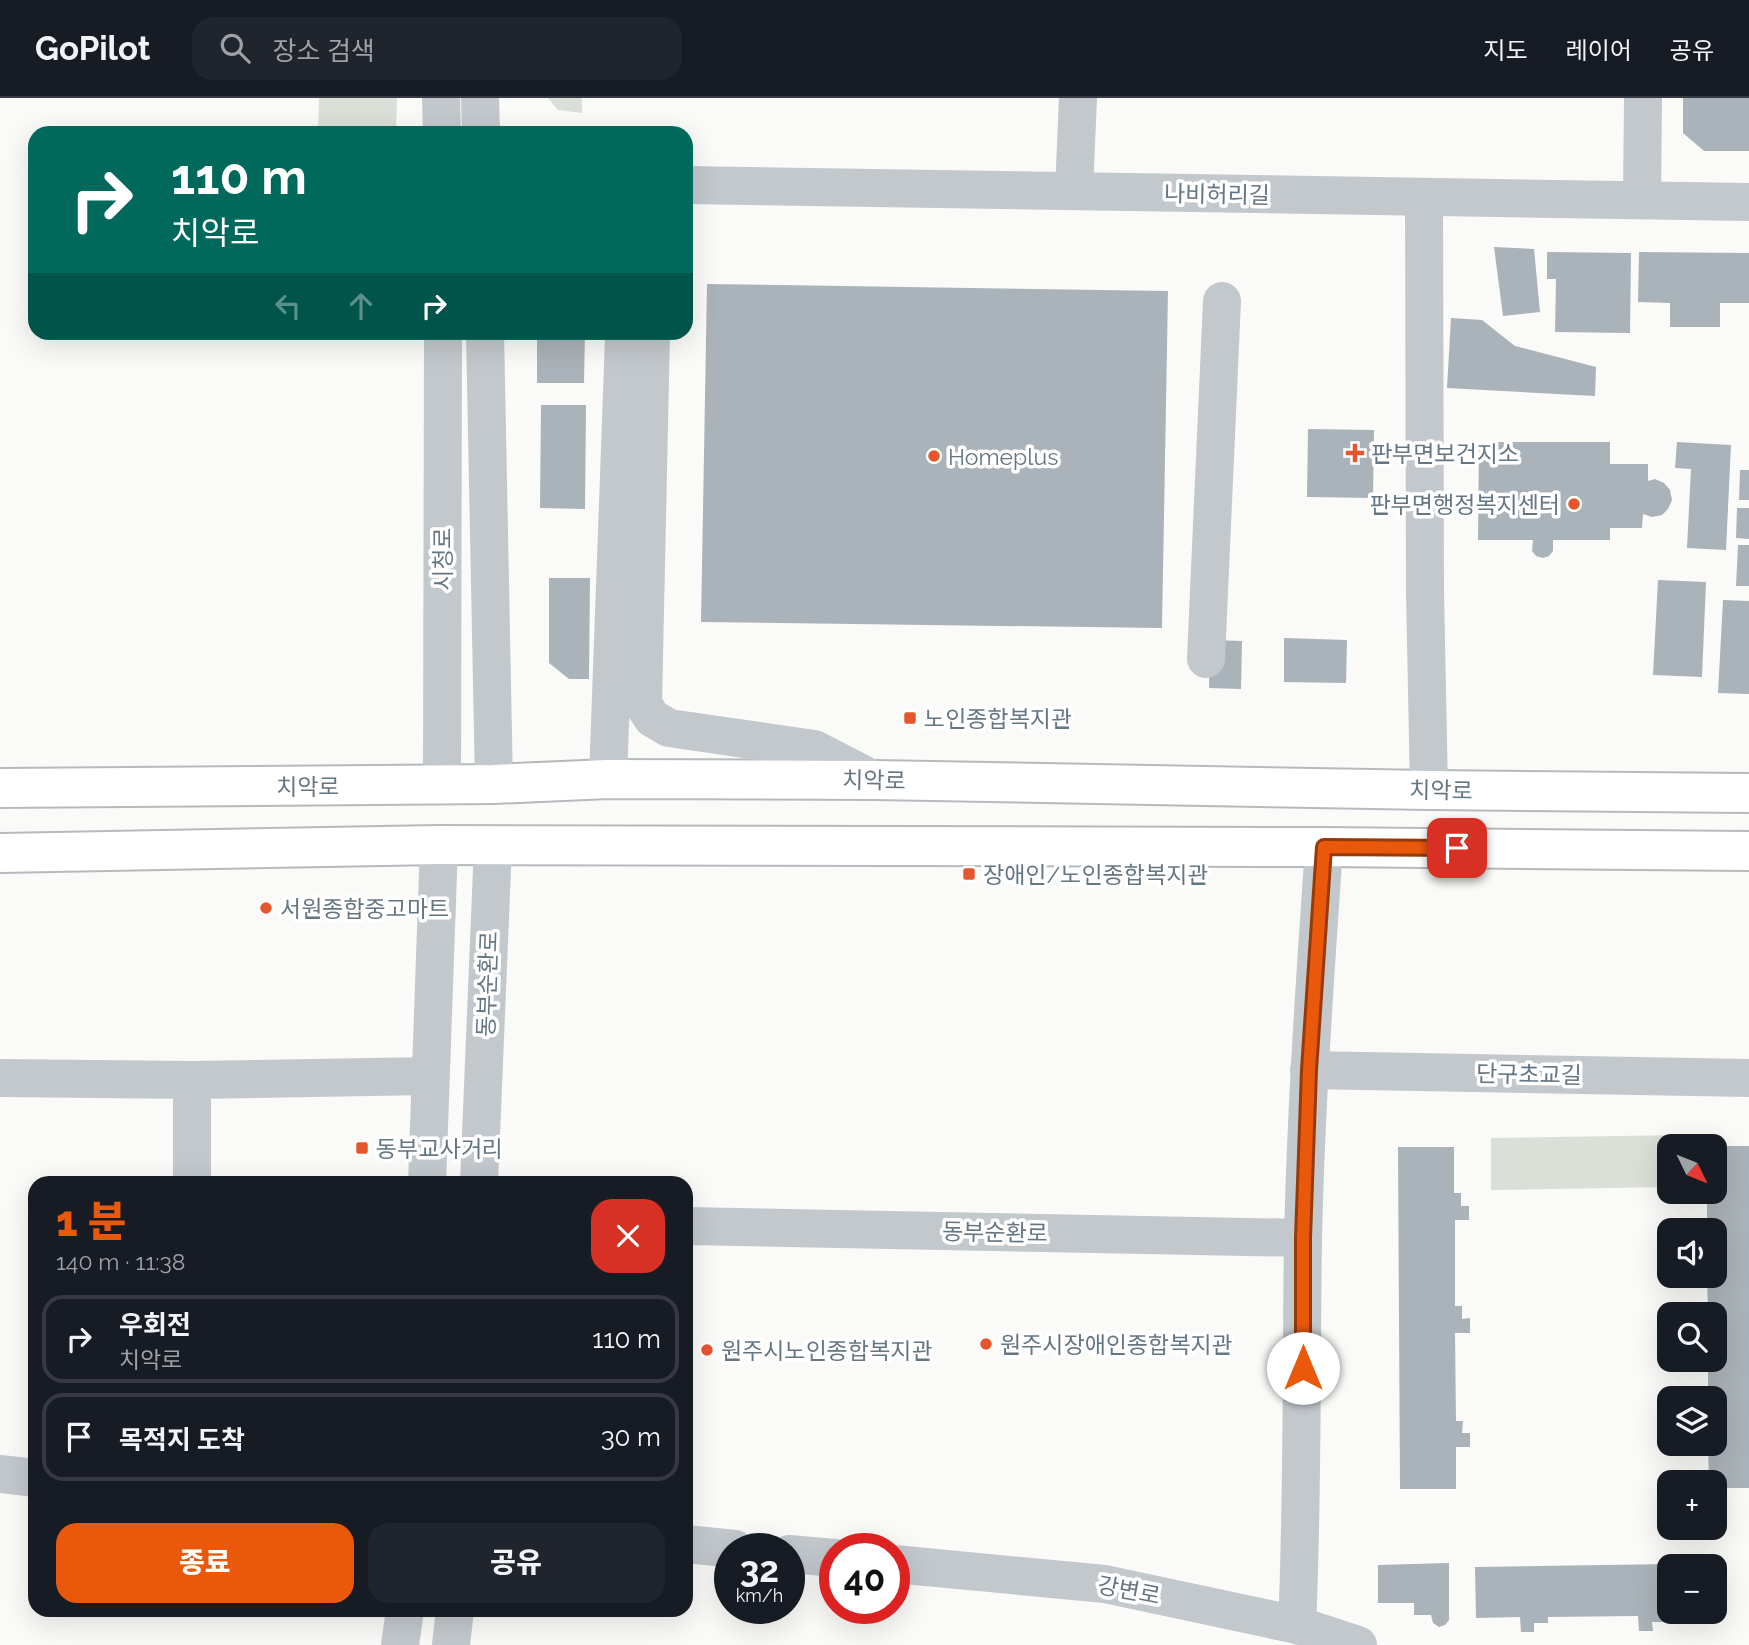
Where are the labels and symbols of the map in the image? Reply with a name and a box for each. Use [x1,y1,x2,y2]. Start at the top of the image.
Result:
street label: 나비허리길 [1164,180,1270,208]
place label: 판부면보건지소 [1371,440,1519,467]
place label: Homeplus [948,443,1058,470]
marker: 판부면보건지소 [1345,443,1365,463]
marker: Homeplus [926,448,942,464]
place label: 판부면행정복지센터 [1370,491,1560,518]
marker: 판부면행정복지센터 [1566,496,1582,512]
street label: 시청로 [429,527,456,591]
place label: 노인종합복지관 [924,705,1072,732]
marker: 노인종합복지관 [902,710,918,726]
street label: 치악로 [842,766,906,794]
street label: 치악로 [276,773,340,800]
street label: 치악로 [1409,776,1473,804]
pin [1427,818,1487,878]
place label: 장애인/노인종합복지관 [983,861,1209,888]
marker: 장애인/노인종합복지관 [961,866,977,882]
place label: 서원종합중고마트 [280,895,449,922]
marker: 서원종합중고마트 [258,900,274,916]
street label: 동부순환로 [472,931,502,1037]
street label: 단구초교길 [1476,1060,1582,1088]
north arrow [1657,1134,1727,1204]
place label: 동부교사거리 [376,1135,503,1162]
marker: 동부교사거리 [354,1140,370,1156]
street label: 동부순환로 [942,1218,1048,1246]
place label: 원주시장애인종합복지관 [1000,1331,1233,1358]
position arrow [1266,1331,1340,1405]
marker: 원주시장애인종합복지관 [978,1336,994,1352]
place label: 원주시노인종합복지관 [721,1337,933,1364]
marker: 원주시노인종합복지관 [699,1342,715,1358]
speed limit sign: 40 [819,1533,910,1624]
street label: 강변로 [1095,1571,1163,1609]

